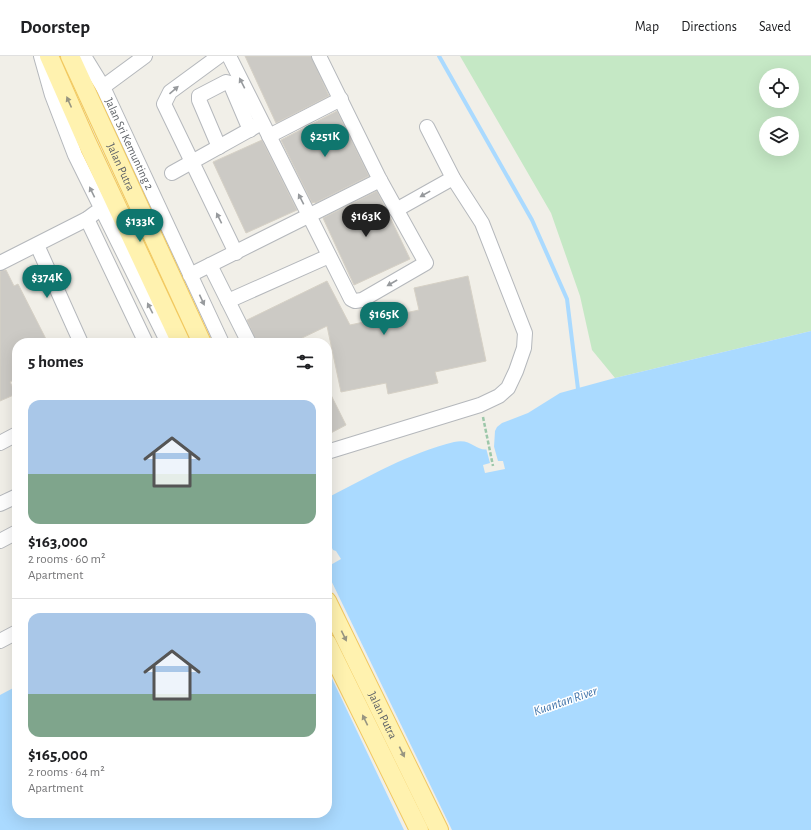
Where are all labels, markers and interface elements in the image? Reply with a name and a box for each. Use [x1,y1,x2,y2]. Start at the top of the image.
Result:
text: Doorstep [20,18,90,37]
text: Map [635,20,659,34]
text: Directions [681,20,737,34]
text: Saved [759,20,791,34]
map controls [759,68,799,156]
button: locate [759,68,799,108]
one-way arrow [239,77,245,89]
one-way arrow [169,85,179,94]
street label: Jalan Sri Kemunting 2 [103,96,156,192]
one-way arrow [66,97,72,108]
button: layers [759,116,799,156]
pin: $251K [297,124,353,158]
text: $251K [310,130,340,143]
street label: Jalan Putra [105,141,137,193]
one-way arrow [89,186,96,197]
one-way arrow [419,191,430,197]
one-way arrow [297,193,304,205]
pin: $163K [338,204,394,238]
pin: $133K [112,209,168,243]
text: $163K [351,210,381,223]
one-way arrow [216,212,222,223]
text: $133K [125,215,155,228]
pin: $374K [19,265,75,299]
text: $374K [31,271,63,284]
one-way arrow [386,279,398,286]
one-way arrow [199,294,205,306]
one-way arrow [147,302,153,314]
pin: $165K [356,302,412,336]
text: $165K [369,308,399,321]
icon: filters [294,351,316,373]
text: 5 homes [28,353,84,370]
icon: home [136,426,208,498]
text: $163,000 [28,533,88,550]
text: 2 rooms · 60 m² [28,553,105,566]
text: Apartment [28,569,83,582]
one-way arrow [341,630,347,642]
icon: home [136,639,208,711]
water label: Kuantan River [532,684,600,718]
street label: Jalan Putra [366,690,400,741]
one-way arrow [362,714,368,725]
text: $165,000 [28,746,88,763]
one-way arrow [399,747,405,758]
text: 2 rooms · 64 m² [28,766,105,779]
text: Apartment [28,782,83,795]

